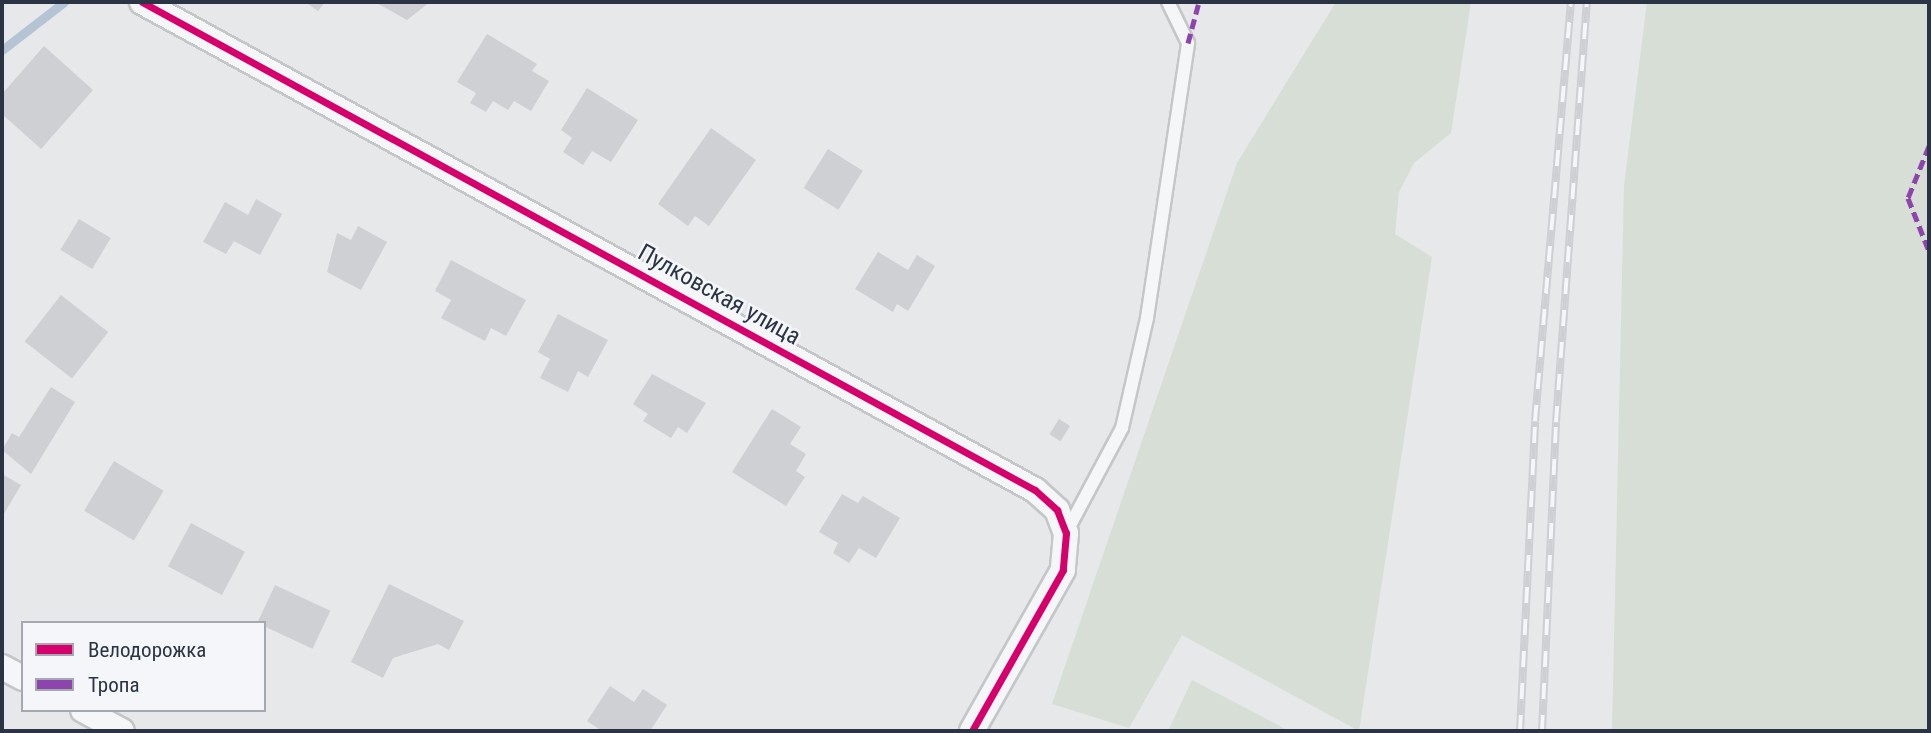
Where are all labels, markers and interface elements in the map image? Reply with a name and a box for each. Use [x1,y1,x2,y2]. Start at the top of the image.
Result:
street label: Пулковская улица [633,238,805,352]
legend [21,621,266,712]
text: Велодорожка [88,638,206,662]
text: Тропа [88,673,139,697]

